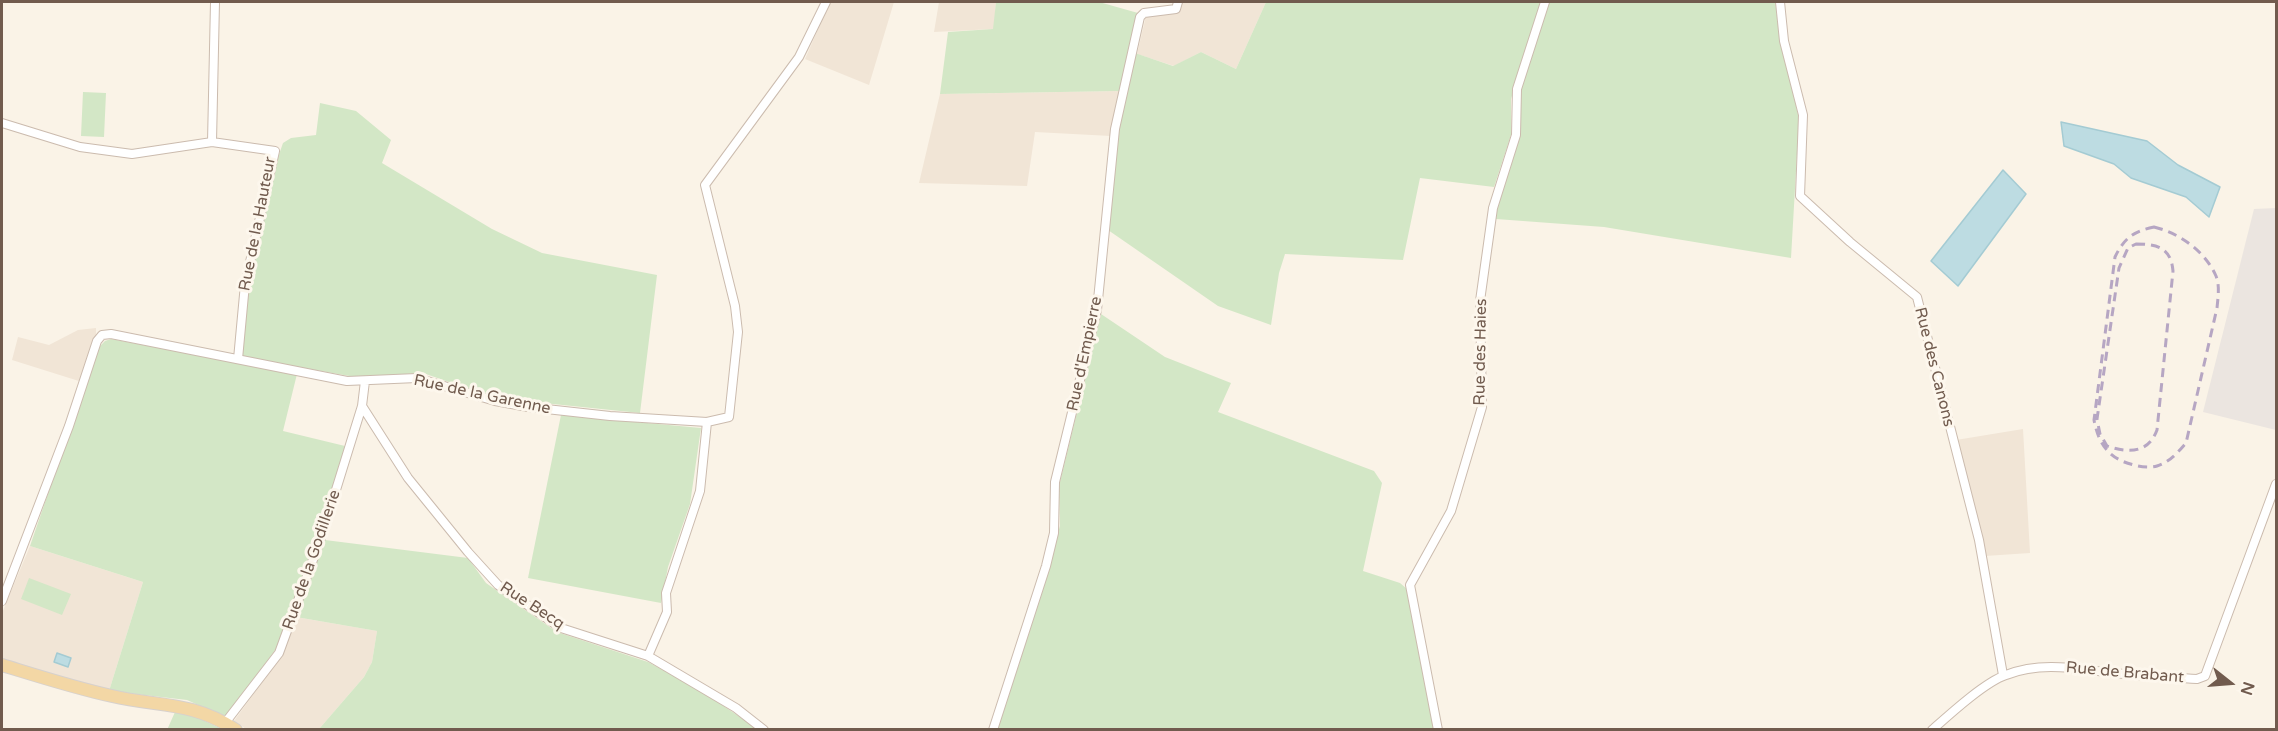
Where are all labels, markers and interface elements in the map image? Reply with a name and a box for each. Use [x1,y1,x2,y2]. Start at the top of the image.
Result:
street label: Rue de la Hauteur [236,155,280,293]
street label: Rue d'Empierre [1063,295,1107,413]
street label: Rue des Haies [1470,298,1492,406]
street label: Rue des Canons [1910,305,1958,429]
street label: Rue de la Garenne [412,371,552,419]
street label: Rue de la Godillerie [279,487,345,633]
street label: Rue Becq [496,578,568,634]
north arrow [2200,653,2260,713]
street label: Rue de Brabant [2065,658,2185,688]
text: N [2236,679,2259,697]

